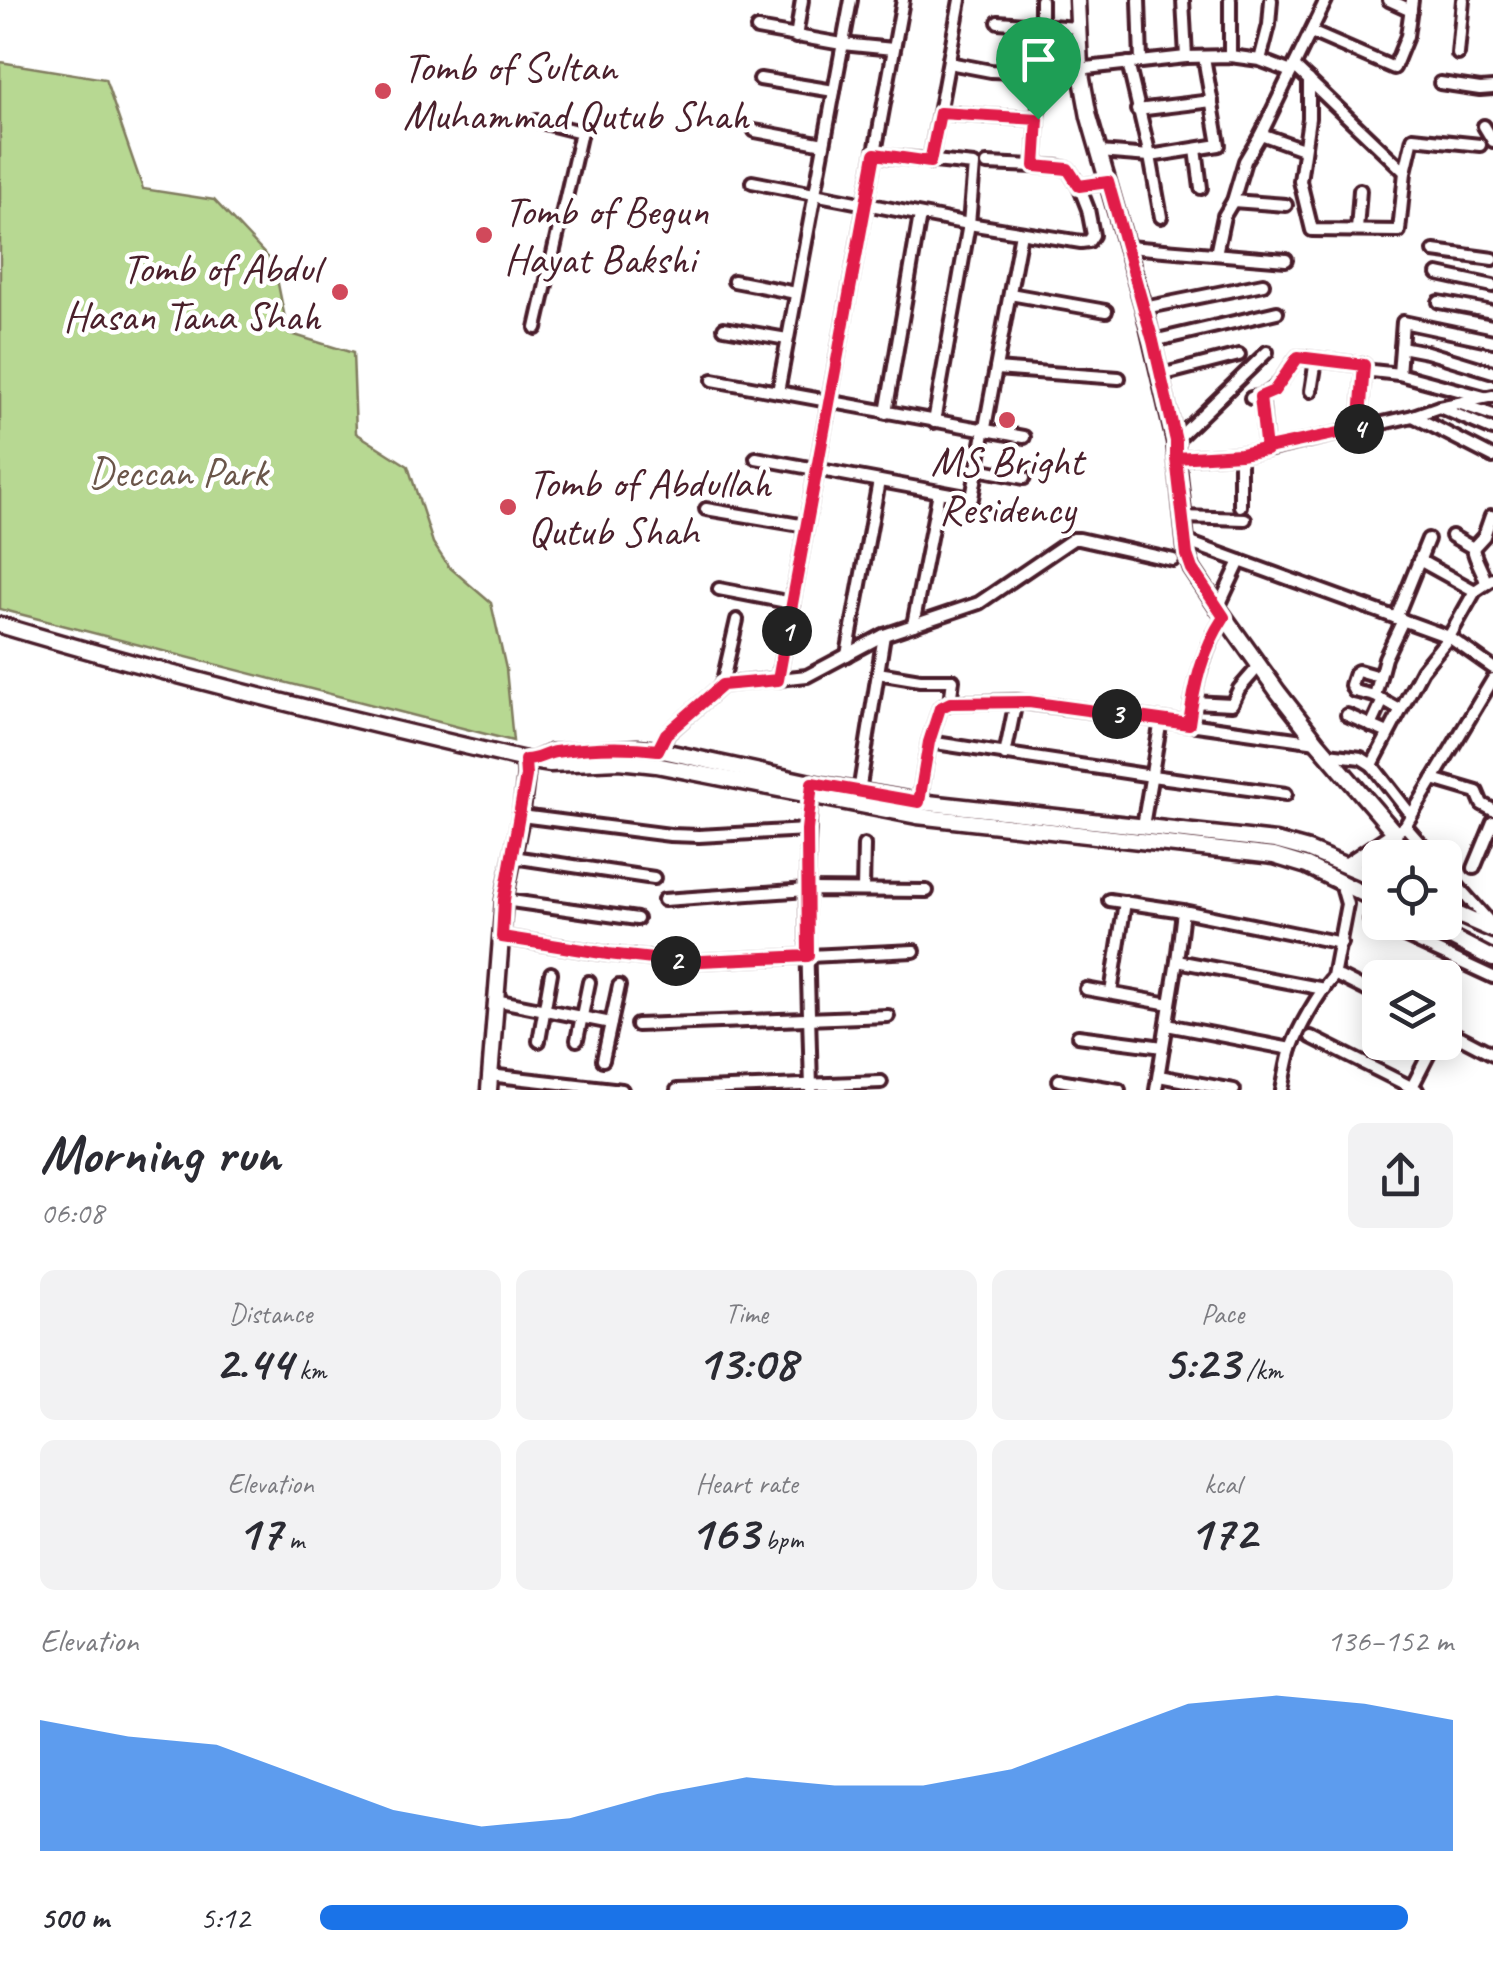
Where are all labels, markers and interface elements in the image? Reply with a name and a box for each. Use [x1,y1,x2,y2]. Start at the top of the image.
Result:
pin [996,17,1081,120]
icon: arrive [1011,32,1066,87]
place label: Tomb of Sultan Muhammad Qutub Shah [403,41,750,142]
marker: Tomb of Sultan Muhammad Qutub Shah [372,80,394,102]
place label: Tomb of Begun Hayat Bakshi [504,185,709,286]
marker: Tomb of Begun Hayat Bakshi [473,224,495,246]
place label: Tomb of Abdul Hasan Tana Shah [63,242,327,343]
marker: Tomb of Abdul Hasan Tana Shah [329,281,351,303]
pin: 4 [1334,404,1384,454]
marker: MS Bright Residency [996,409,1018,431]
text: 4 [1353,411,1365,446]
place label: MS Bright Residency [931,435,1087,536]
park label: Deccan Park [88,446,270,499]
place label: Tomb of Abdullah Qutub Shah [528,457,772,558]
marker: Tomb of Abdullah Qutub Shah [497,496,519,518]
pin: 1 [762,606,812,656]
text: 1 [781,613,793,648]
pin: 3 [1092,689,1142,739]
text: 3 [1111,696,1123,731]
map controls [1362,840,1462,1060]
button: locate [1362,840,1462,940]
pin: 2 [651,936,701,986]
text: 2 [670,943,682,978]
button: layers [1362,960,1462,1060]
text: Morning run [40,1119,280,1189]
button: share [1348,1123,1453,1228]
text: 06:08 [40,1192,104,1233]
text: Distance [229,1296,312,1331]
text: Time [725,1296,768,1331]
text: Pace [1201,1296,1244,1331]
text: 2.44 [215,1331,292,1394]
text: 13:08 [697,1331,796,1394]
text: 5:23 [1163,1331,1239,1394]
text: km [292,1352,326,1387]
text: /km [1239,1352,1282,1387]
text: Elevation [227,1466,314,1501]
text: Heart rate [695,1466,798,1501]
text: kcal [1204,1466,1241,1501]
text: 17 [237,1501,282,1564]
text: 163 [690,1501,758,1564]
text: 172 [1189,1501,1256,1564]
text: m [282,1522,304,1557]
text: bpm [758,1522,803,1557]
text: Elevation [40,1620,138,1661]
text: 136–152 m [1327,1620,1453,1661]
text: 500 m [40,1897,109,1938]
text: 5:12 [200,1897,250,1938]

